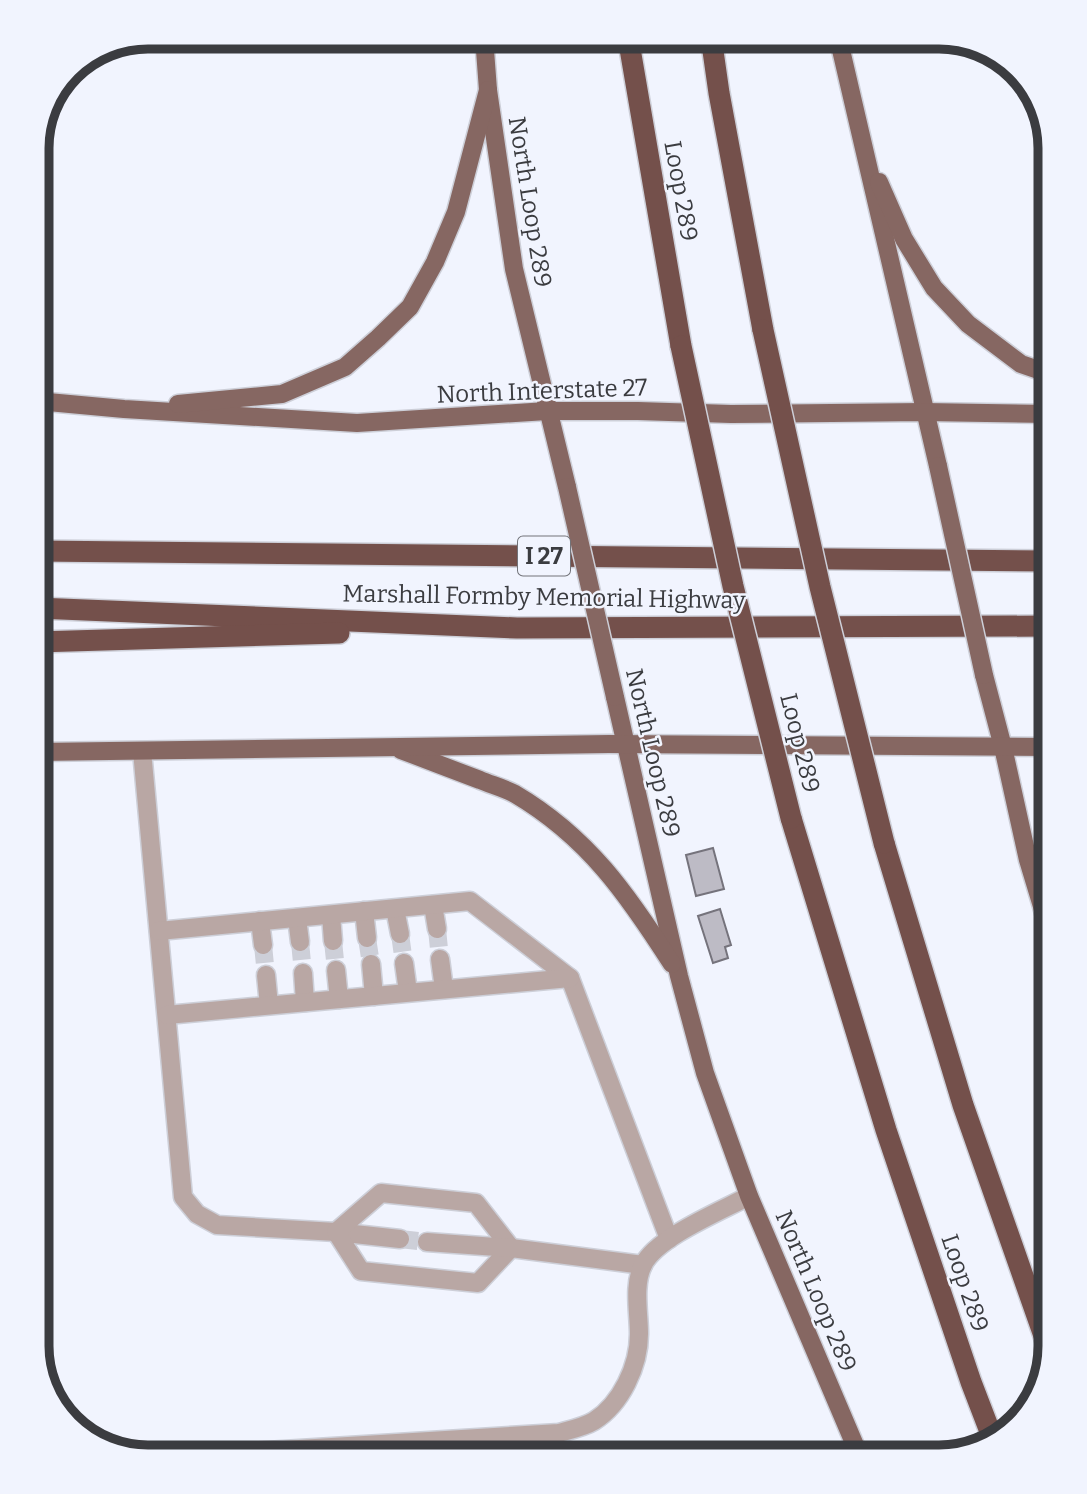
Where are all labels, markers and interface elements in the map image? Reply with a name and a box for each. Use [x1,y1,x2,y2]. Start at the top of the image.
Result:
street label: North Loop 289 [503,115,557,289]
street label: Loop 289 [658,139,704,243]
street label: North Interstate 27 [436,373,648,409]
road number: I 27 [518,536,570,576]
street label: Marshall Formby Memorial Highway [342,579,746,615]
street label: North Loop 289 [620,666,686,840]
street label: Loop 289 [774,691,826,795]
street label: North Loop 289 [769,1206,863,1376]
street label: Loop 289 [935,1231,995,1335]

